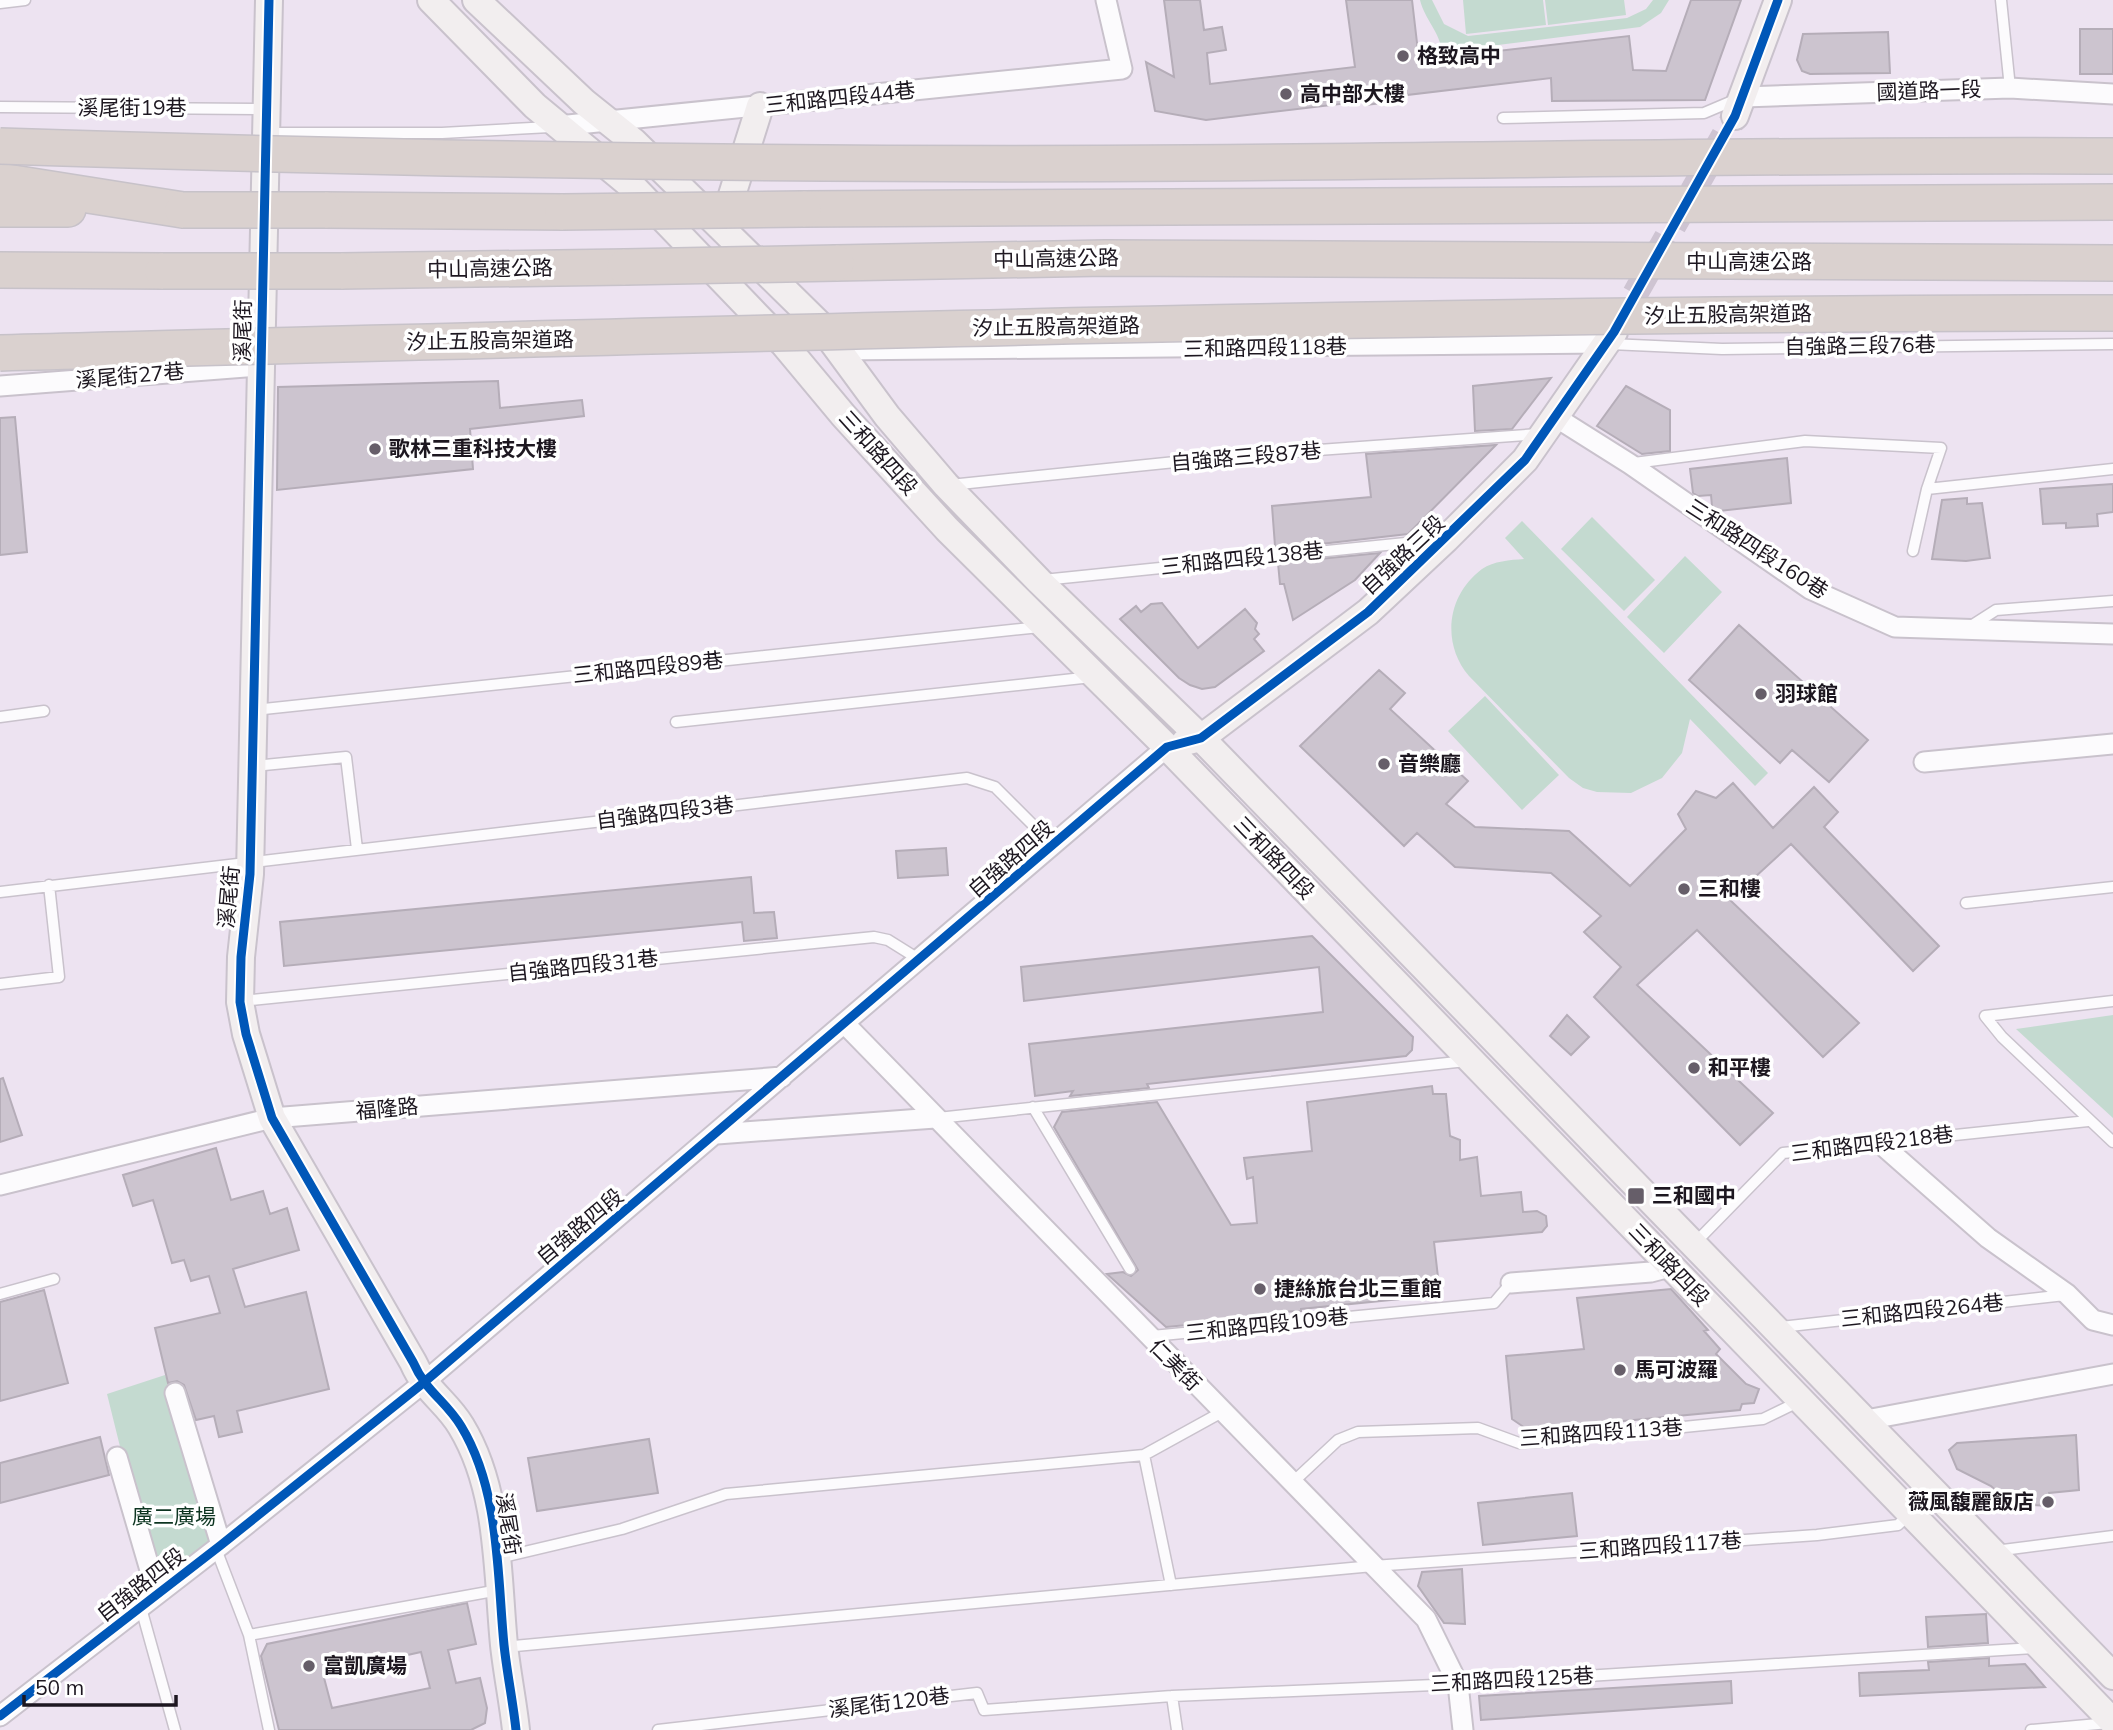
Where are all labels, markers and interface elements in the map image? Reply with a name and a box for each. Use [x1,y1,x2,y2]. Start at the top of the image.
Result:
place label: 格致高中 [1417,42,1501,68]
marker: 格致高中 [1395,48,1411,64]
street label: 國道路一段 [1876,75,1982,105]
street label: 三和路四段44巷 [763,76,916,118]
place label: 高中部大樓 [1300,80,1405,106]
marker: 高中部大樓 [1278,86,1294,102]
street label: 溪尾街19巷 [77,94,187,120]
street label: 中山高速公路 [993,244,1119,272]
street label: 中山高速公路 [1686,248,1812,274]
street label: 中山高速公路 [427,254,553,282]
street label: 溪尾街 [228,299,256,363]
street label: 汐止五股高架道路 [1644,300,1812,328]
street label: 汐止五股高架道路 [972,312,1140,340]
street label: 汐止五股高架道路 [406,326,574,354]
street label: 自強路三段76巷 [1784,331,1936,359]
street label: 三和路四段118巷 [1183,333,1347,361]
street label: 溪尾街27巷 [74,357,185,393]
street label: 三和路四段 [834,405,924,500]
place label: 歌林三重科技大樓 [389,435,557,461]
street label: 自強路三段87巷 [1169,436,1322,476]
marker: 歌林三重科技大樓 [367,441,383,457]
street label: 三和路四段160巷 [1682,493,1833,604]
street label: 自強路三段 [1355,509,1450,600]
street label: 三和路四段138巷 [1159,537,1325,579]
street label: 三和路四段89巷 [571,646,724,688]
place label: 羽球館 [1775,680,1838,706]
marker: 羽球館 [1753,686,1769,702]
place label: 音樂廳 [1398,750,1461,776]
marker: 音樂廳 [1376,756,1392,772]
street label: 自強路四段3巷 [595,791,735,833]
street label: 三和路四段 [1229,811,1321,904]
street label: 自強路四段 [962,814,1058,902]
street label: 溪尾街 [212,864,244,929]
place label: 三和樓 [1698,875,1761,901]
marker: 三和樓 [1676,881,1692,897]
street label: 自強路四段31巷 [506,944,659,986]
place label: 和平樓 [1708,1054,1771,1080]
marker: 和平樓 [1686,1060,1702,1076]
street label: 福隆路 [354,1092,419,1124]
street label: 三和路四段218巷 [1789,1120,1955,1166]
place label: 三和國中 [1652,1182,1736,1208]
street label: 自強路四段 [531,1183,628,1270]
marker: 三和國中 [1626,1186,1646,1206]
street label: 三和路四段 [1624,1218,1716,1311]
place label: 捷絲旅台北三重館 [1274,1275,1442,1301]
marker: 捷絲旅台北三重館 [1252,1281,1268,1297]
street label: 三和路四段264巷 [1839,1289,2005,1331]
street label: 三和路四段109巷 [1184,1303,1350,1345]
street label: 仁美街 [1144,1333,1207,1396]
place label: 馬可波羅 [1634,1356,1718,1382]
marker: 馬可波羅 [1612,1362,1628,1378]
street label: 三和路四段113巷 [1518,1413,1684,1451]
place label: 薇風馥麗飯店 [1908,1488,2034,1514]
street label: 溪尾街 [491,1491,527,1557]
marker: 薇風馥麗飯店 [2040,1494,2056,1510]
park label: 廣二廣場 [132,1503,216,1529]
street label: 三和路四段117巷 [1577,1526,1743,1564]
street label: 自強路四段 [91,1542,190,1627]
place label: 富凱廣場 [323,1652,407,1678]
marker: 富凱廣場 [301,1658,317,1674]
street label: 三和路四段125巷 [1429,1662,1594,1696]
scale bar [24,1664,177,1708]
text: 50 m [35,1674,84,1700]
street label: 溪尾街120巷 [827,1682,951,1722]

